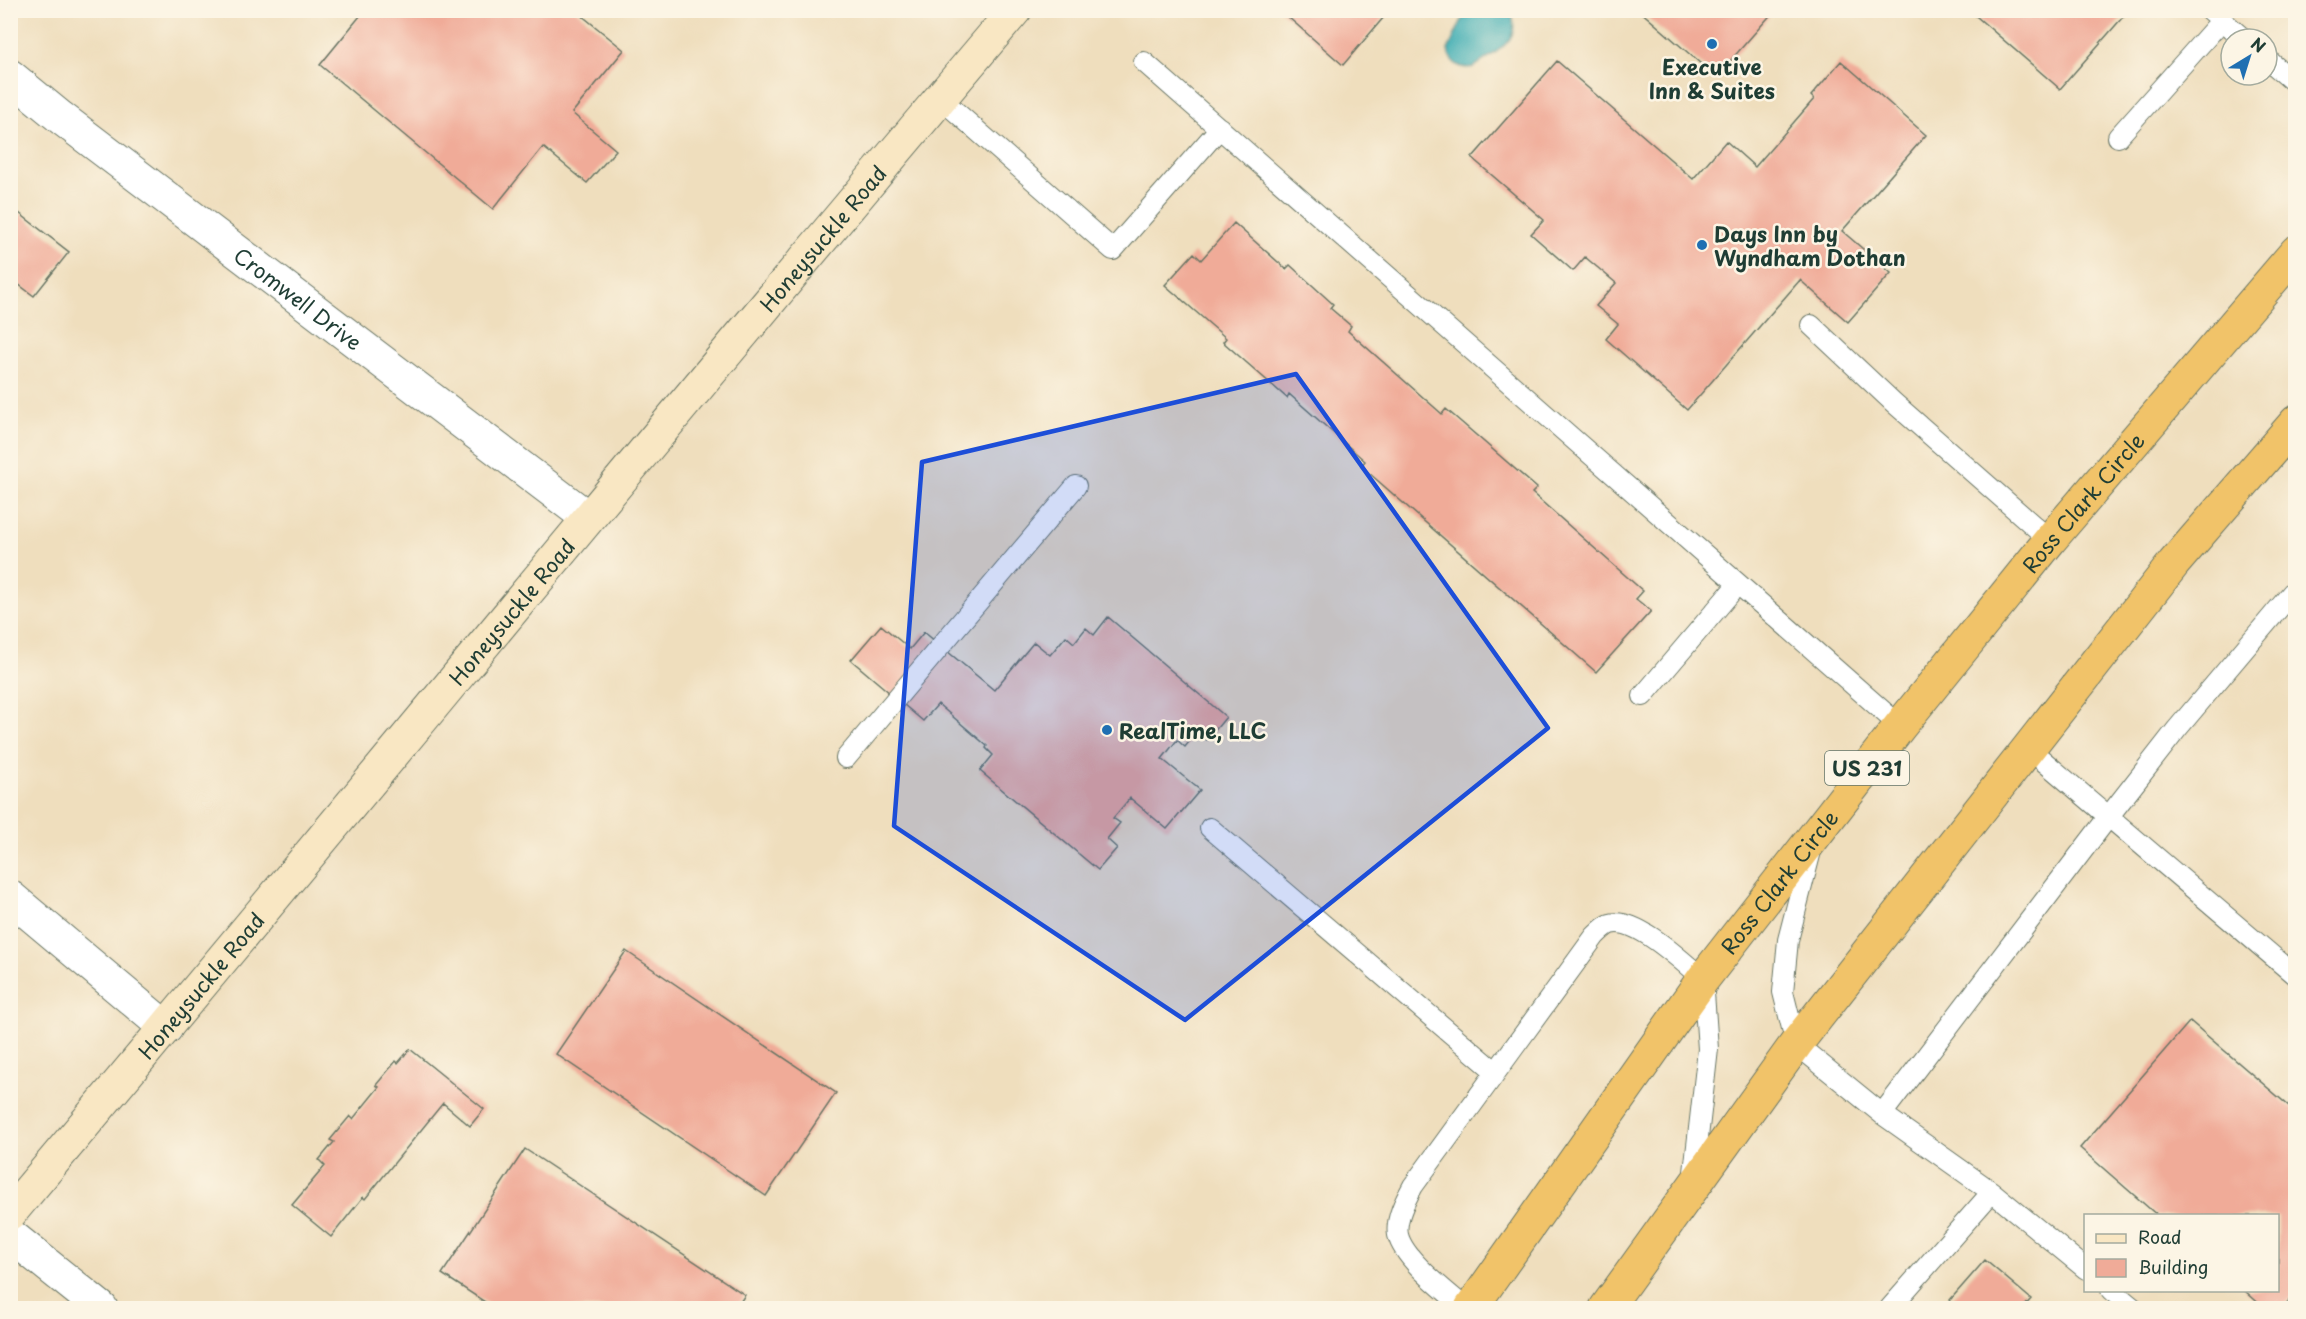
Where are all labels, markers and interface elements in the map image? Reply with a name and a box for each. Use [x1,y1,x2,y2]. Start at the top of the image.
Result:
north arrow [2219,27,2279,87]
text: N [2246,31,2271,58]
marker: Executive Inn & Suites [1705,37,1719,51]
place label: Executive Inn & Suites [1649,50,1775,106]
street label: Honeysuckle Road [751,158,893,318]
place label: Days Inn by Wyndham Dothan [1714,217,1906,273]
marker: Days Inn by Wyndham Dothan [1695,238,1709,252]
street label: Cromwell Drive [227,239,369,357]
street label: Ross Clark Circle [2014,425,2151,580]
street label: Honeysuckle Road [440,531,582,692]
place label: RealTime, LLC [1119,714,1266,746]
marker: RealTime, LLC [1100,723,1114,737]
road number: US 231 [1825,751,1909,785]
street label: Ross Clark Circle [1712,803,1845,961]
street label: Honeysuckle Road [130,905,272,1066]
legend [2084,1214,2279,1292]
text: Road [2138,1223,2182,1250]
text: Building [2138,1253,2208,1280]

